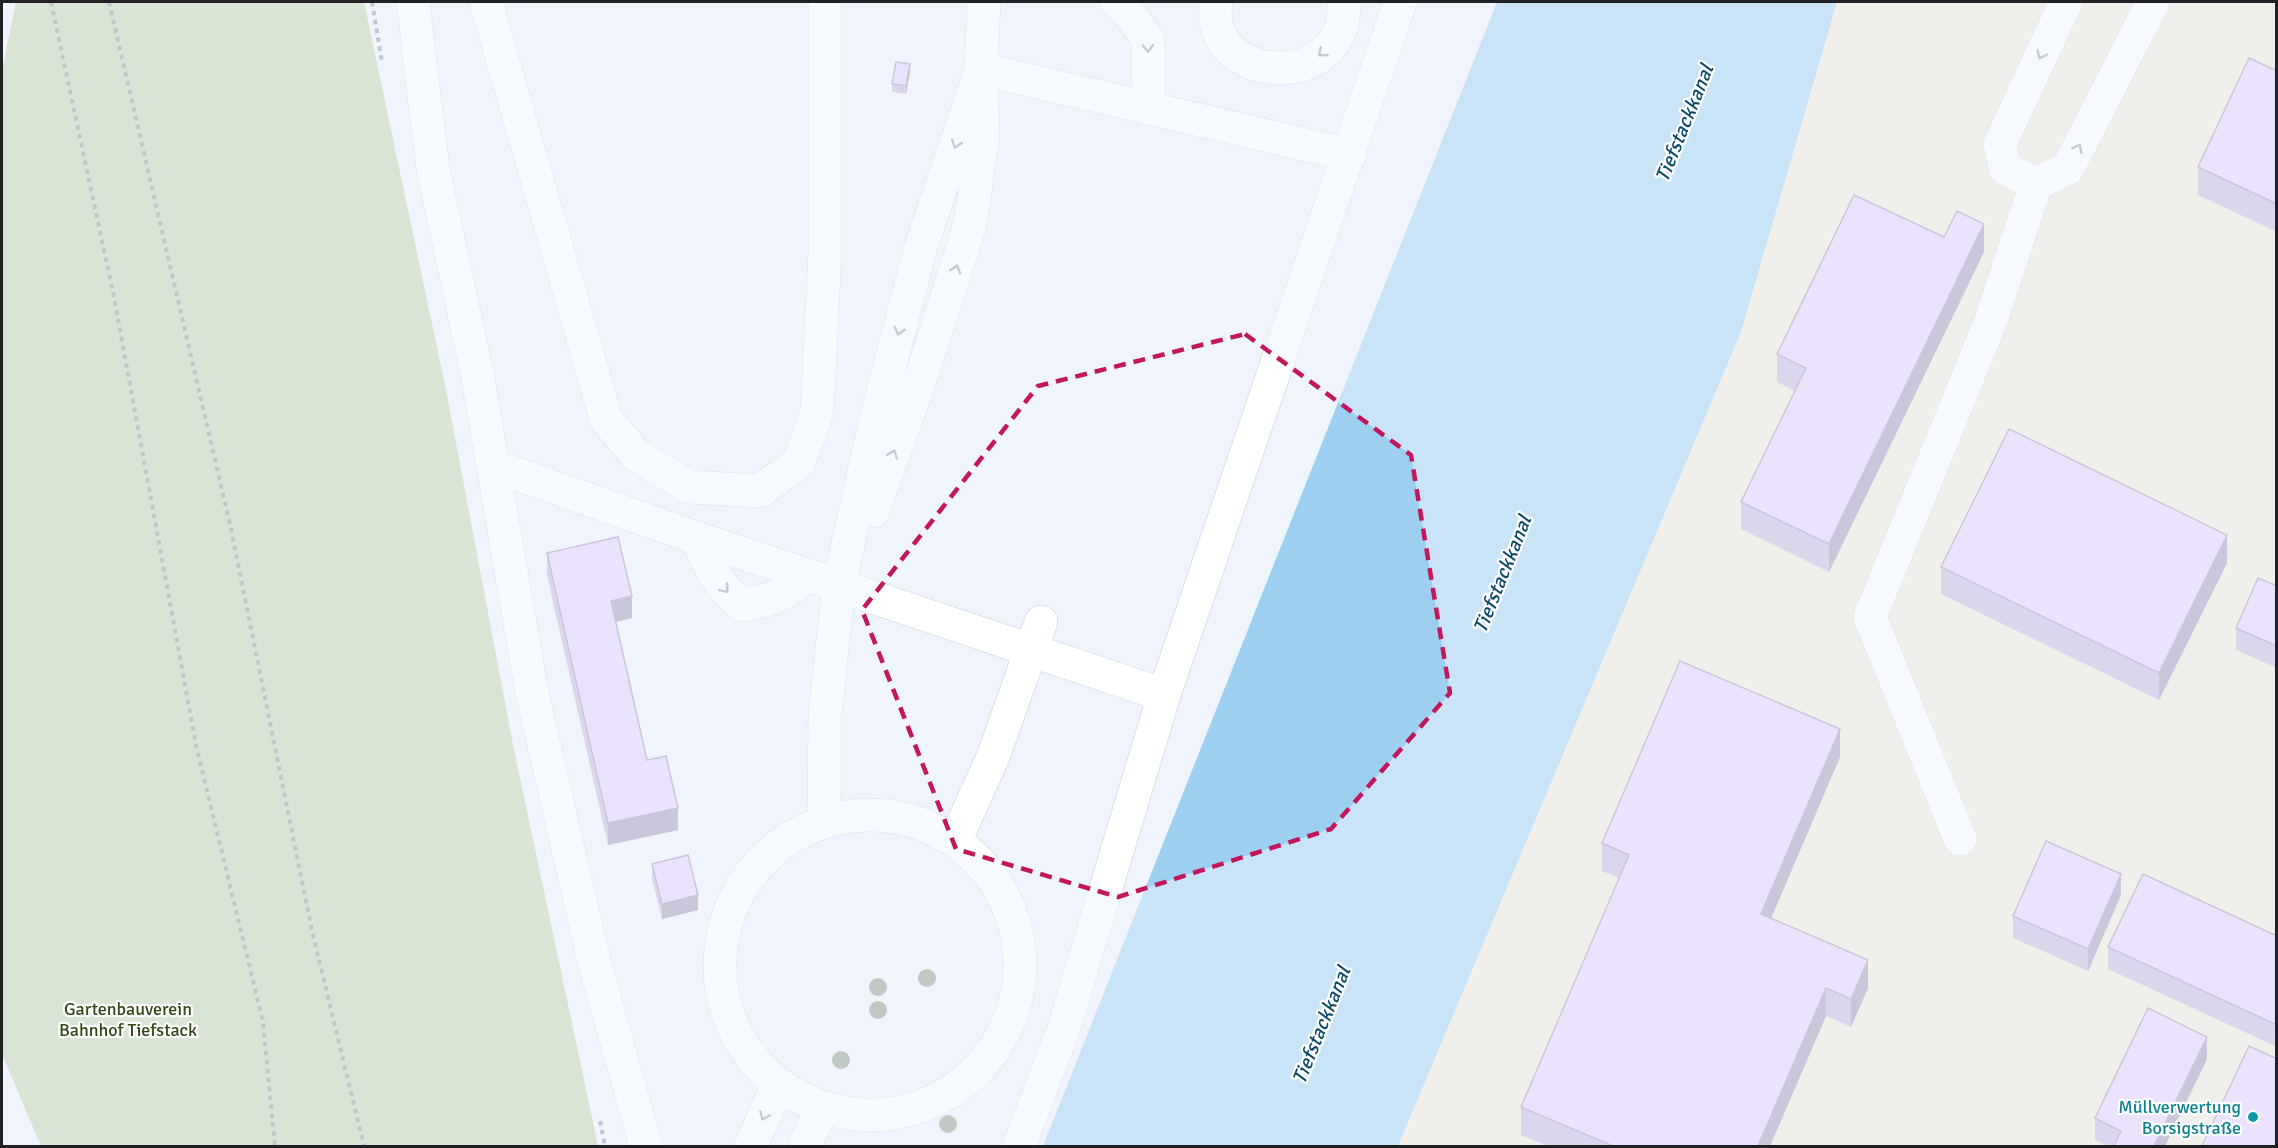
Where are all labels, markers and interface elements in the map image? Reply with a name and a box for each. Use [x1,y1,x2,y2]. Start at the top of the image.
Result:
one-way arrow [1141,43,1154,53]
one-way arrow [1318,45,1329,56]
one-way arrow [2037,48,2049,59]
water label: Tiefstackkanal [1650,59,1720,186]
one-way arrow [950,139,963,149]
one-way arrow [2071,144,2082,154]
one-way arrow [949,264,961,275]
one-way arrow [894,325,906,336]
one-way arrow [886,449,899,460]
water label: Tiefstackkanal [1468,510,1538,637]
one-way arrow [718,582,729,592]
water label: Tiefstackkanal [1287,961,1357,1088]
park label: Gartenbauverein Bahnhof Tiefstack [59,998,197,1041]
place label: Müllverwertung Borsigstraße [2118,1096,2241,1139]
one-way arrow [760,1109,772,1120]
marker: Müllverwertung Borsigstraße [2246,1110,2260,1124]

